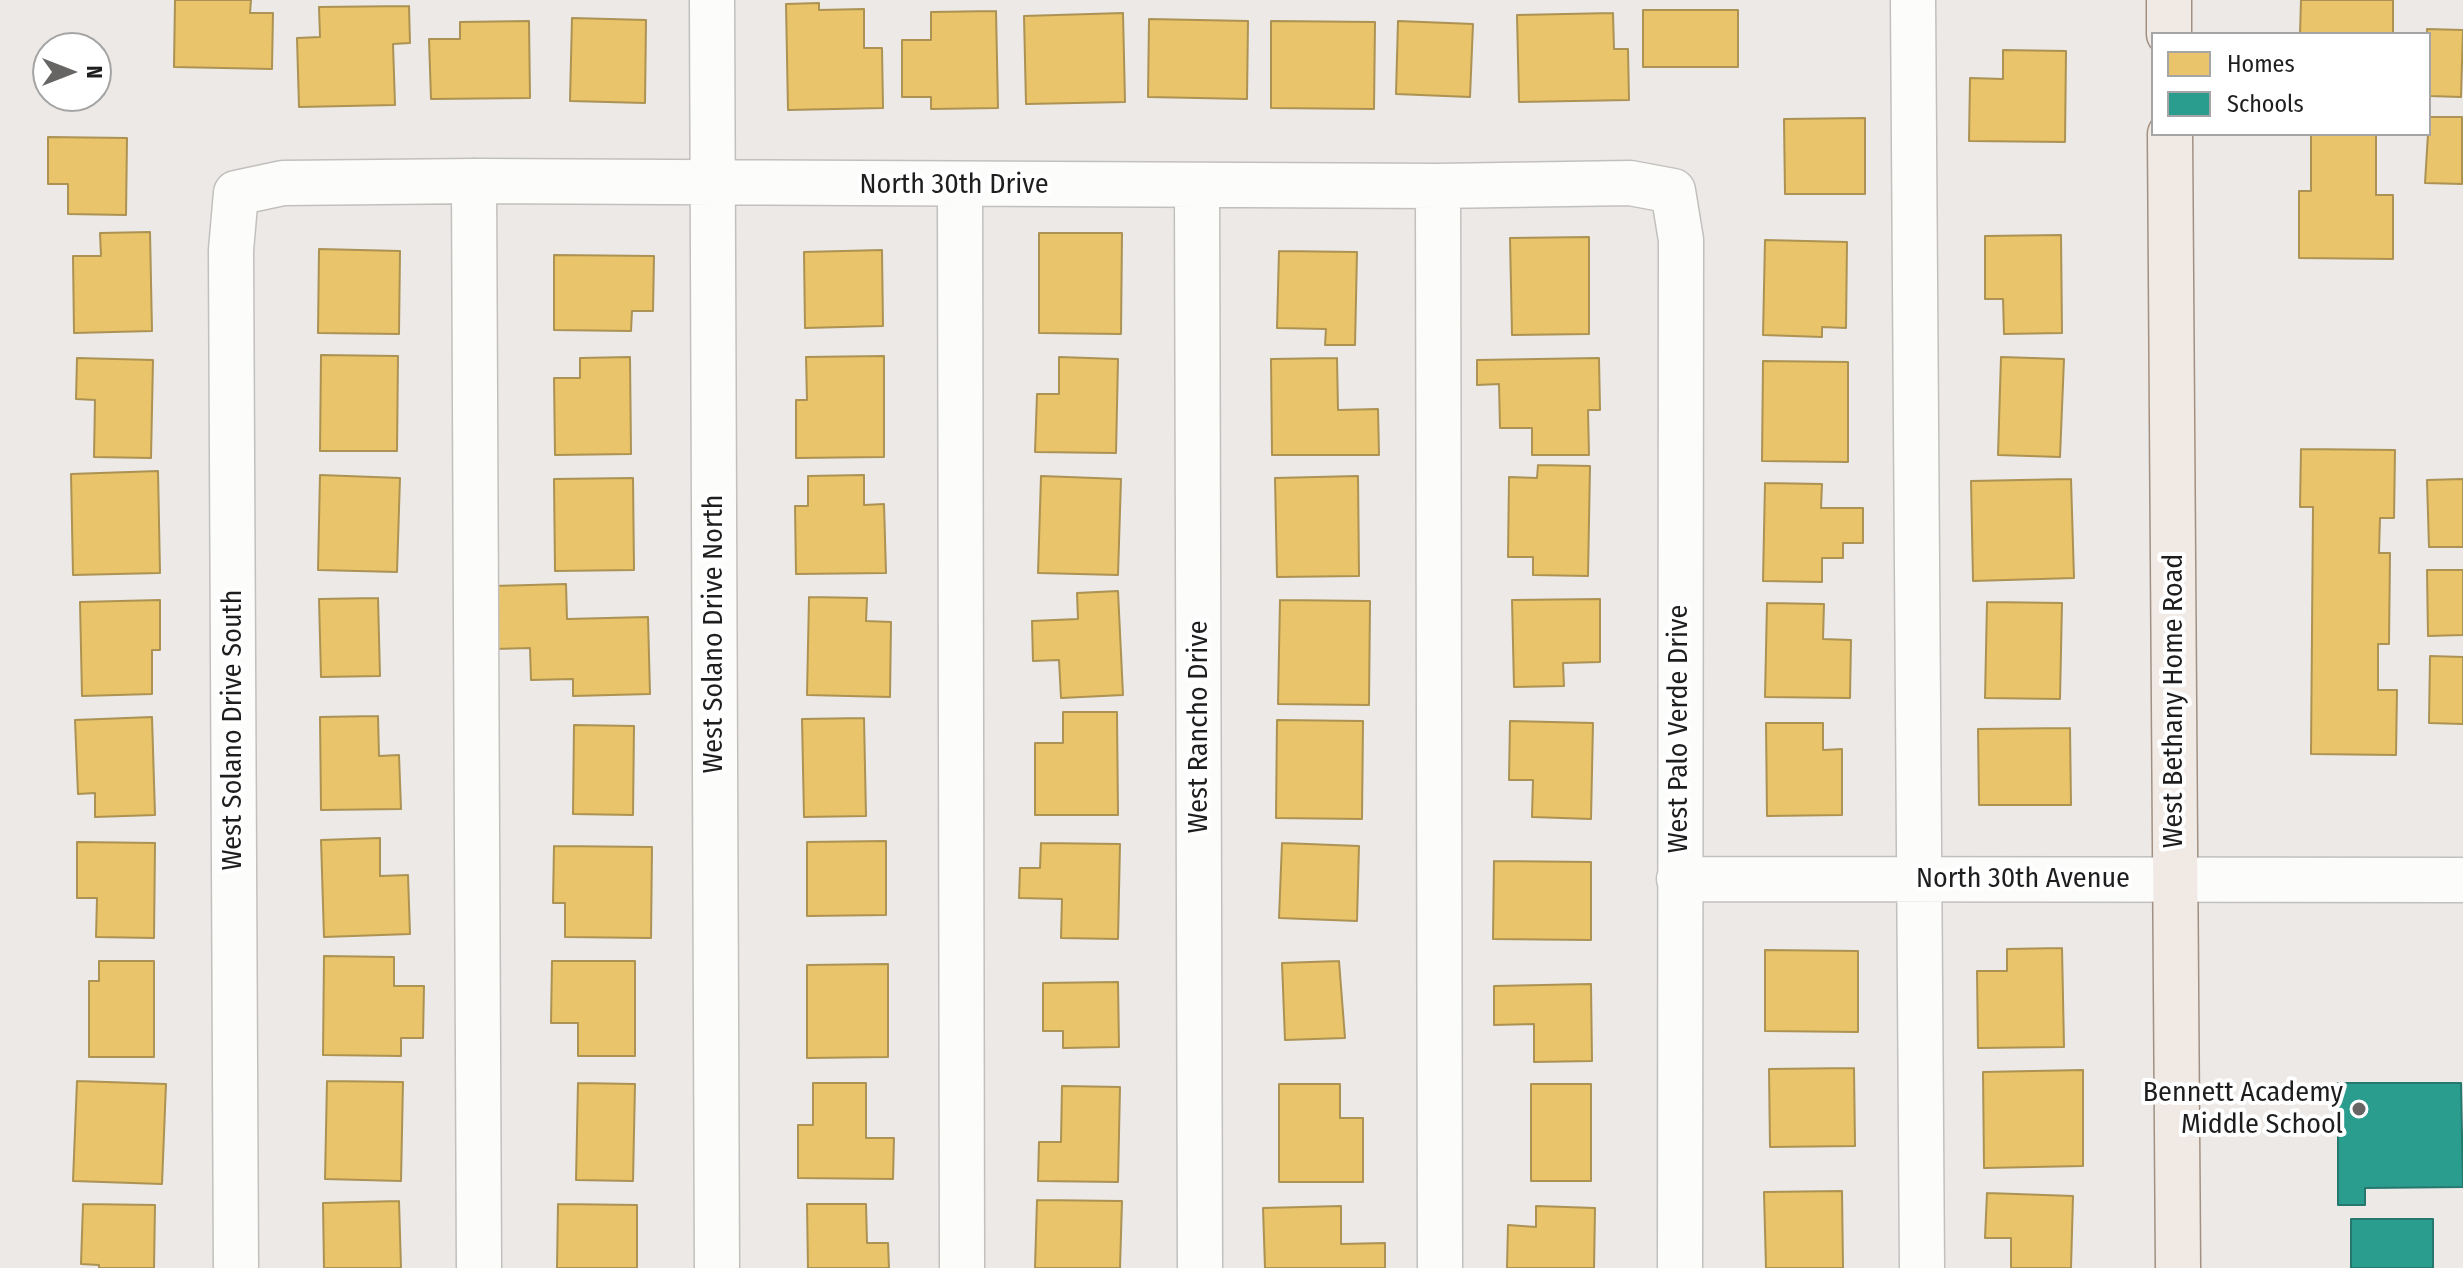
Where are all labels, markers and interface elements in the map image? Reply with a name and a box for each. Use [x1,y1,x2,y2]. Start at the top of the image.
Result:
north arrow [32,32,112,112]
legend [2151,32,2431,136]
text: Homes [2227,50,2295,78]
text: N [81,65,108,79]
text: Schools [2227,90,2304,118]
street label: North 30th Drive [860,168,1048,202]
street label: West Solano Drive North [697,494,731,774]
street label: West Bethany Home Road [2157,554,2191,848]
street label: West Solano Drive South [216,590,250,870]
street label: West Palo Verde Drive [1662,605,1696,853]
street label: West Rancho Drive [1182,621,1216,833]
street label: North 30th Avenue [1916,862,2130,896]
place label: Bennett Academy Middle School [2143,1076,2343,1142]
marker: Bennett Academy Middle School [2350,1100,2368,1118]

